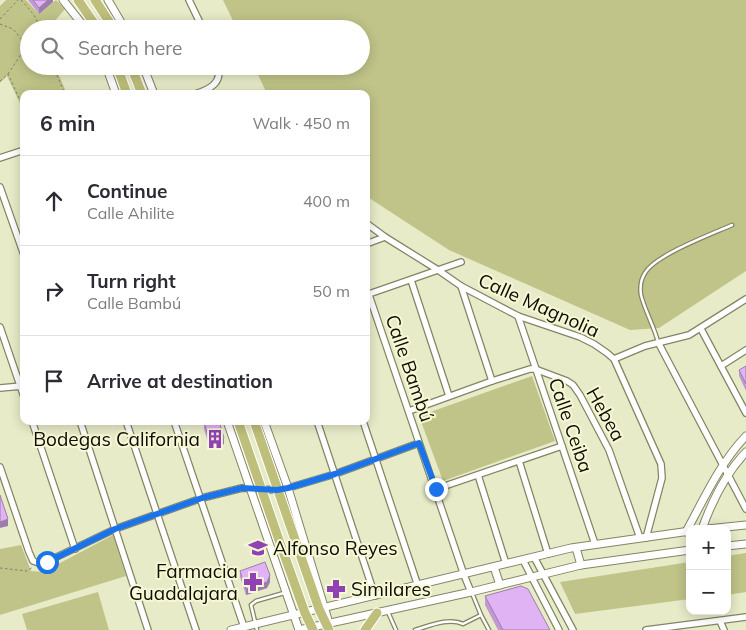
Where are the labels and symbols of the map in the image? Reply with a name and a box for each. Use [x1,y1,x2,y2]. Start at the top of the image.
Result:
street label: Calle Magnolia [475,268,603,342]
street label: Calle Bambú [380,311,440,425]
street label: Calle Ceiba [544,375,598,475]
street label: Hebea [581,383,631,445]
place label: Bodegas California [33,427,200,451]
building icon: Bodegas California [204,428,226,450]
route end [425,478,448,501]
place label: Alfonso Reyes [273,536,398,560]
school or university icon: Alfonso Reyes [247,537,269,559]
route start [36,551,59,574]
place label: Farmacia Guadalajara [129,559,238,605]
pharmacy icon: Farmacia Guadalajara [242,571,264,593]
place label: Similares [351,577,431,601]
pharmacy icon: Similares [325,578,347,600]

